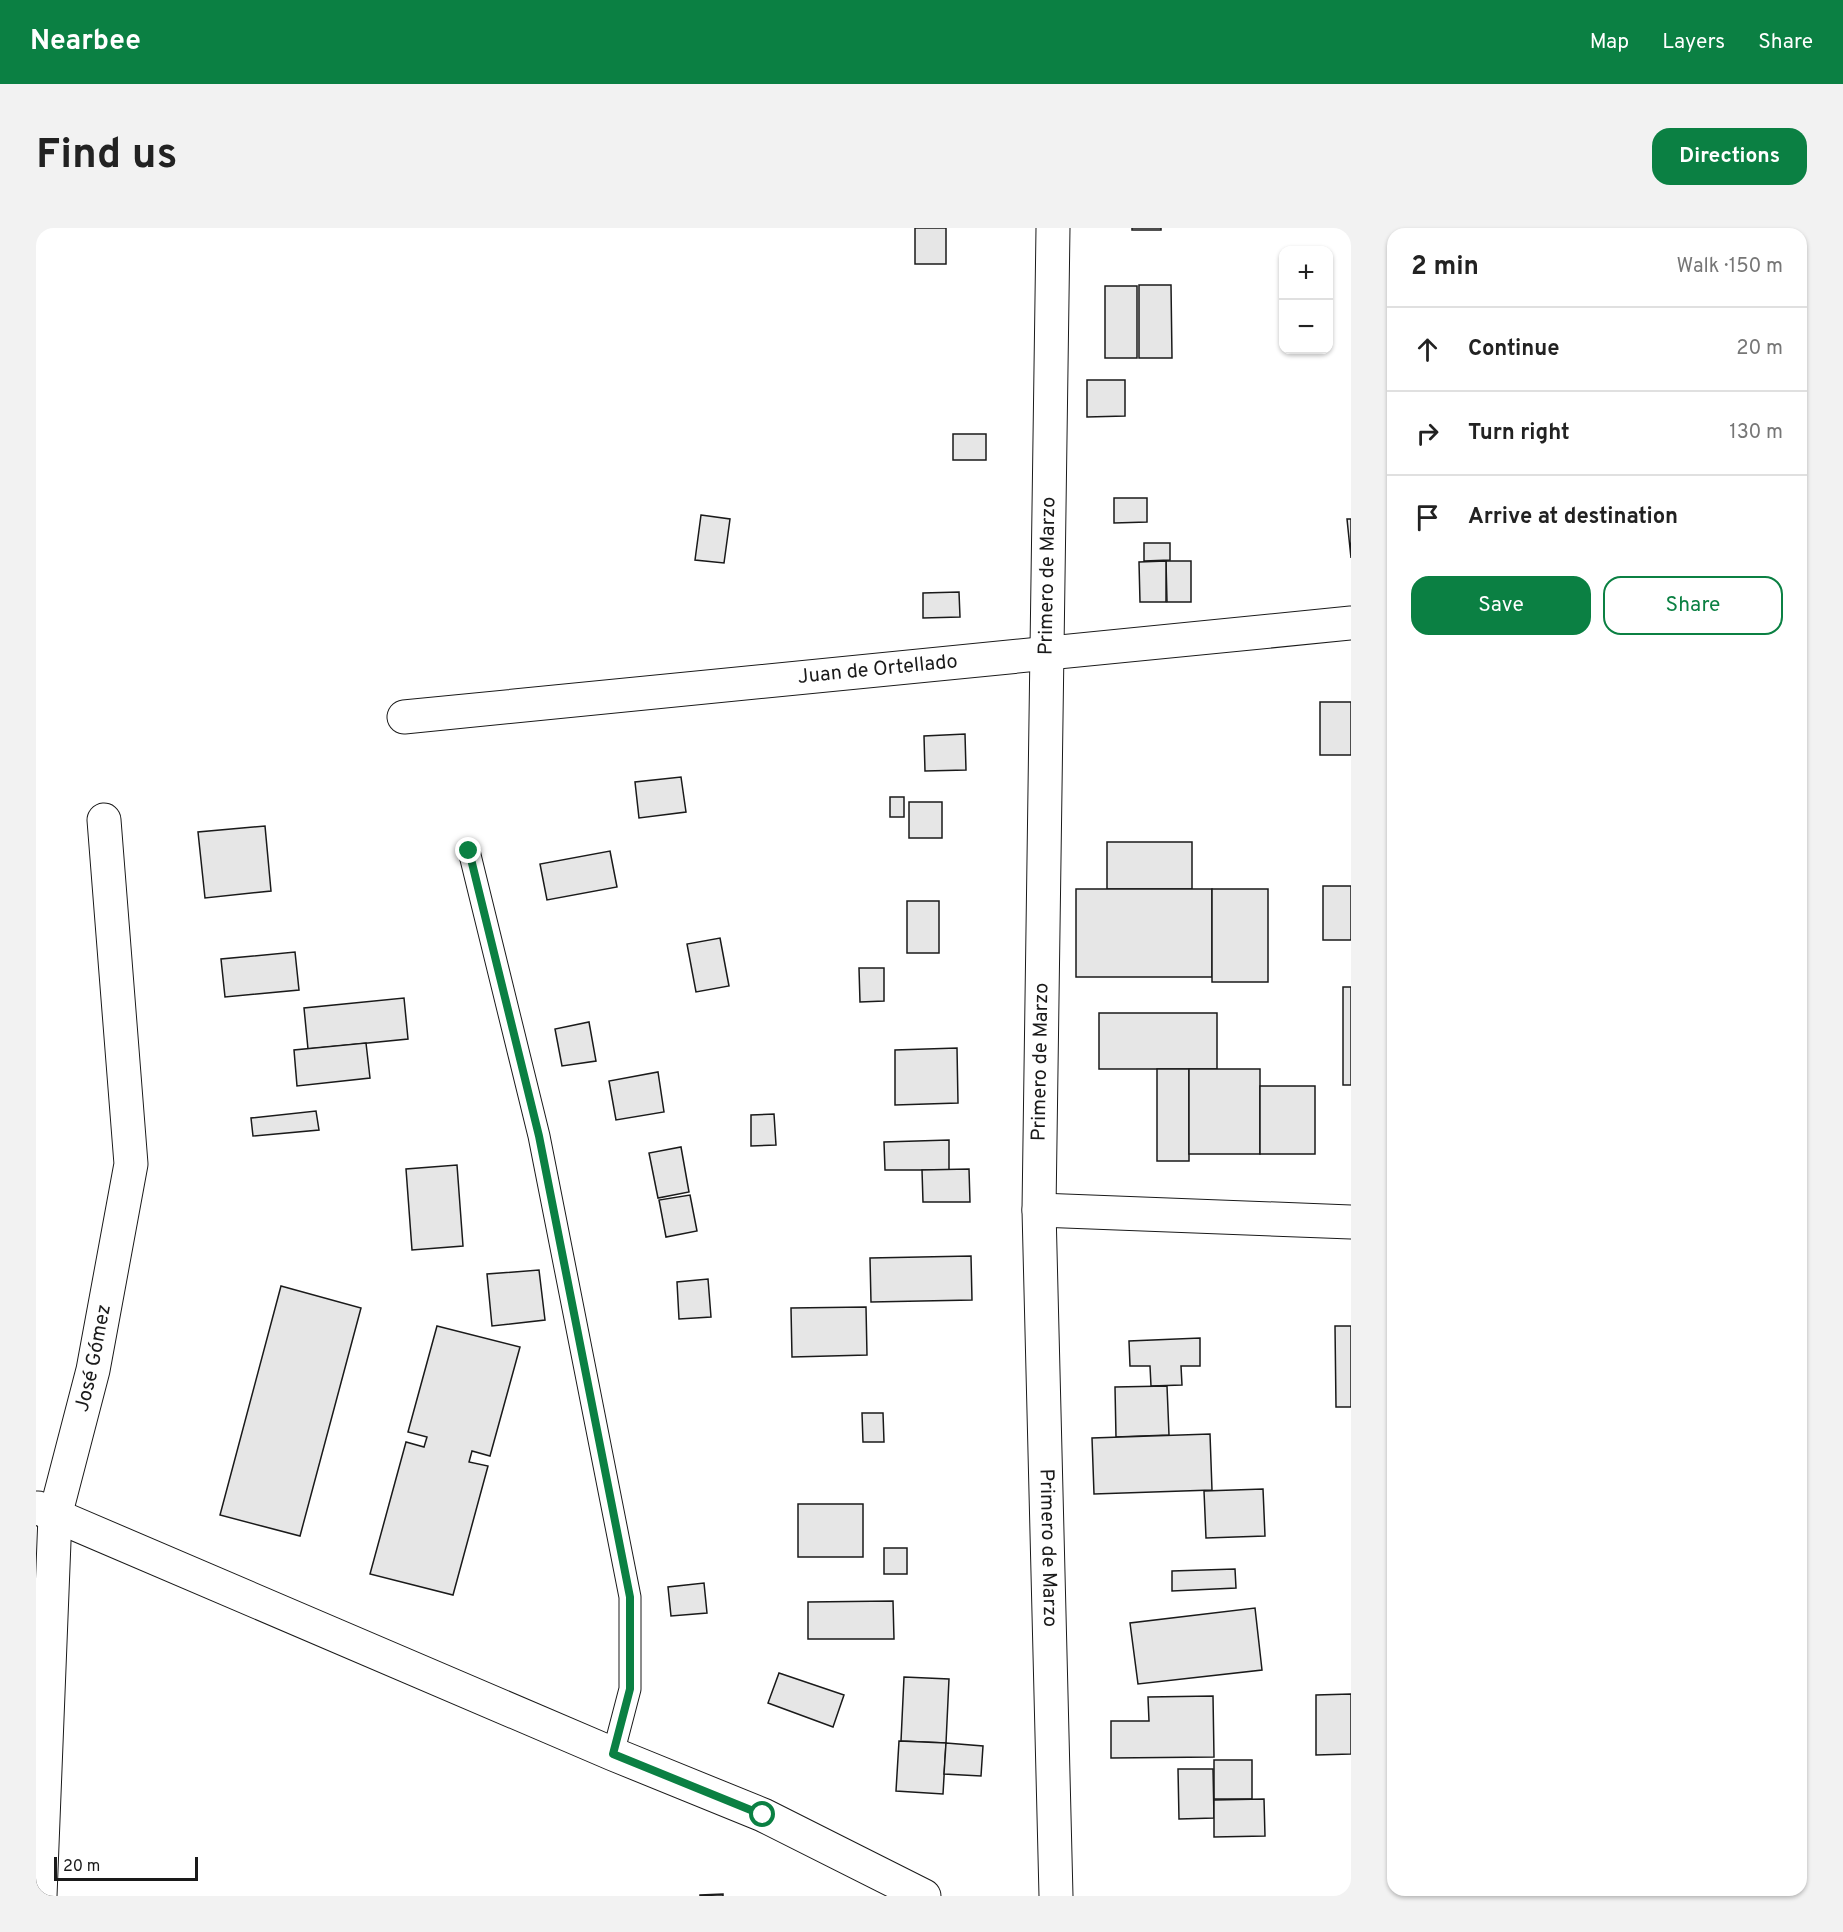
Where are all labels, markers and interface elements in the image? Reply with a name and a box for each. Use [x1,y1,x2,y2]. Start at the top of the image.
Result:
text: Nearbee [30,24,141,60]
text: Map [1590,29,1629,56]
text: Layers [1662,29,1725,56]
text: Share [1758,29,1813,56]
button: Directions [1652,128,1807,185]
text: Find us [36,130,177,183]
map controls [1279,246,1333,354]
button: + [1279,246,1333,300]
text: 2 min [1411,251,1479,284]
text: Walk · 150 m [1677,254,1783,280]
button: − [1279,300,1333,354]
icon: ahead [1411,333,1444,366]
text: Continue [1468,336,1559,363]
text: 20 m [1736,336,1783,362]
icon: right [1411,417,1444,450]
text: Turn right [1468,420,1570,447]
text: 130 m [1729,420,1783,446]
street label: Primero de Marzo [1034,497,1062,655]
icon: arrive [1411,501,1444,534]
text: Arrive at destination [1468,504,1678,531]
button: Save [1411,576,1591,635]
button: Share [1603,576,1783,635]
street label: Juan de Ortellado [797,649,959,691]
route end [455,837,481,863]
street label: Primero de Marzo [1027,983,1055,1141]
street label: José Gómez [70,1302,118,1415]
street label: Primero de Marzo [1032,1468,1062,1627]
route start [749,1801,775,1827]
scale bar [54,1854,198,1882]
text: 20 m [63,1857,100,1877]

